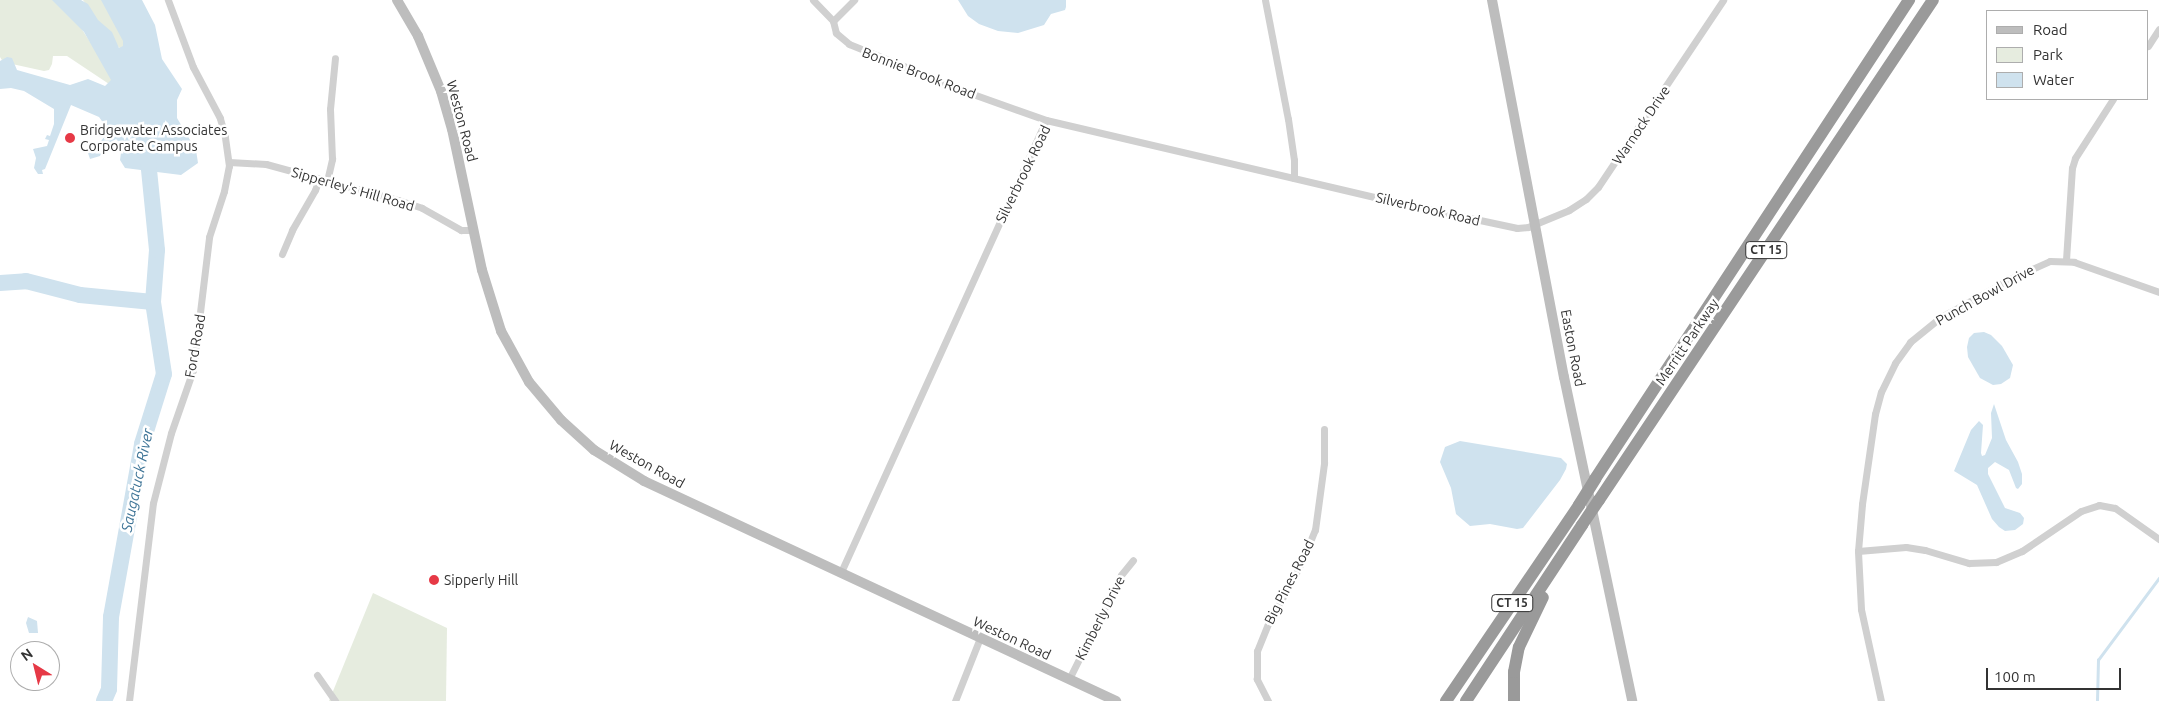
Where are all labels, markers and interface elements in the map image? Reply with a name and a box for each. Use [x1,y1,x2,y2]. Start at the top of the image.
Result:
legend [1986,10,2149,100]
text: Road [2033,21,2068,38]
street label: Bonnie Brook Road [860,44,978,102]
text: Park [2033,46,2063,63]
text: Water [2033,71,2074,88]
street label: Weston Road [443,78,481,164]
street label: Warnock Drive [1609,82,1673,168]
place label: Bridgewater Associates Corporate Campus [80,122,227,154]
street label: Silverbrook Road [992,122,1054,226]
marker: Bridgewater Associates Corporate Campus [64,132,76,144]
street label: Sipperley's Hill Road [290,163,416,215]
street label: Silverbrook Road [1374,189,1482,229]
road number: CT 15 [1745,240,1787,260]
street label: Punch Bowl Drive [1933,261,2037,329]
street label: Merritt Parkway [1652,296,1722,388]
street label: Easton Road [1557,308,1589,388]
street label: Ford Road [181,313,209,379]
water label: Saugatuck River [117,427,157,533]
street label: Weston Road [606,436,688,492]
street label: Big Pines Road [1260,537,1318,627]
place label: Sipperly Hill [444,572,518,588]
street label: Kimberly Drive [1072,573,1128,663]
marker: Sipperly Hill [428,574,440,586]
road number: CT 15 [1491,594,1533,612]
street label: Weston Road [971,613,1053,663]
north arrow [10,641,60,691]
text: N [18,645,36,664]
scale bar [1989,658,2124,690]
text: 100 m [1994,668,2036,685]

